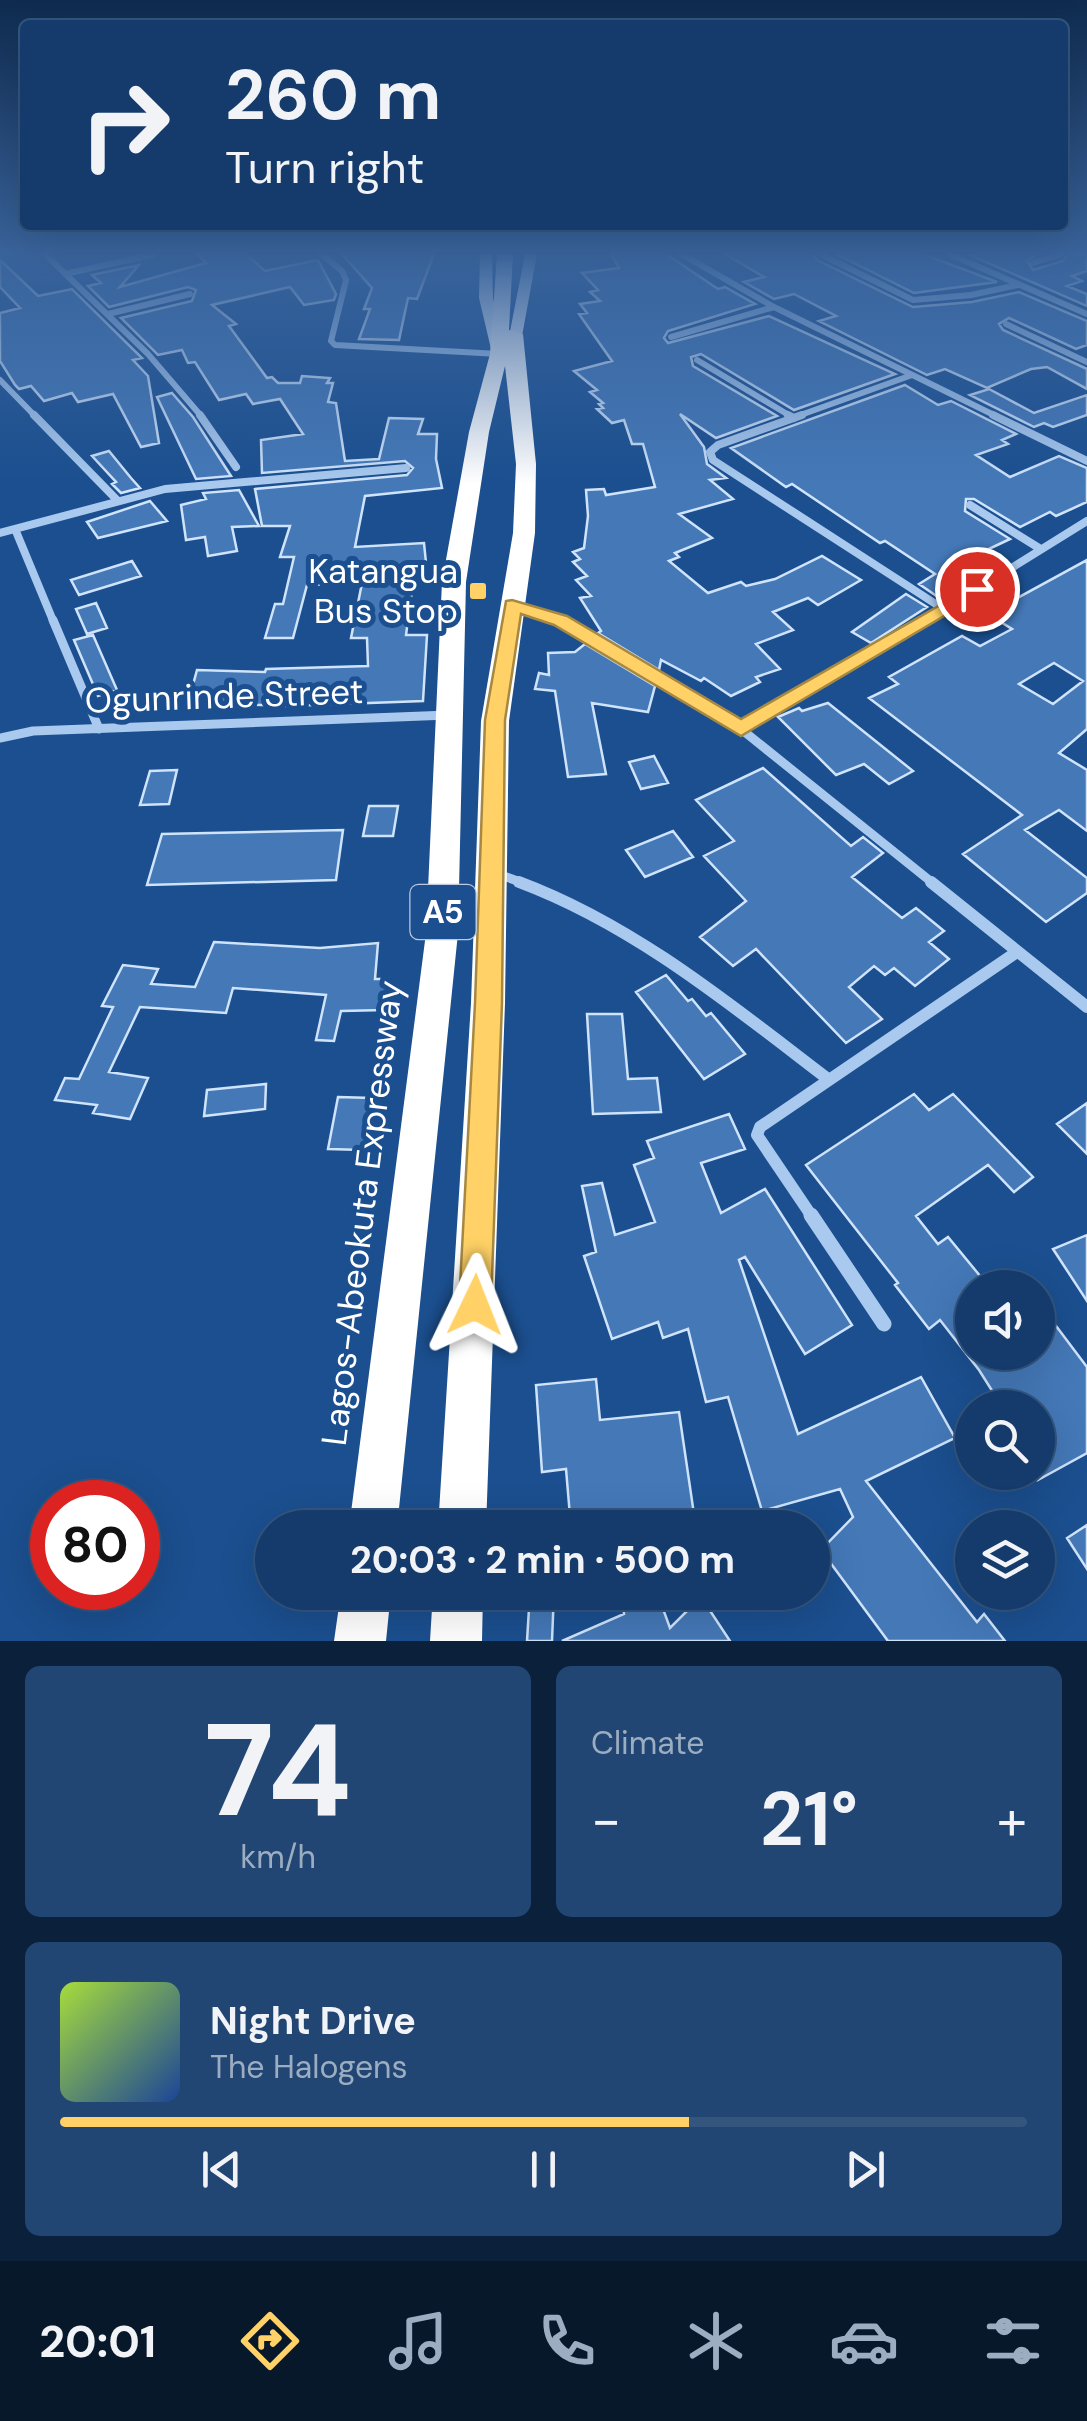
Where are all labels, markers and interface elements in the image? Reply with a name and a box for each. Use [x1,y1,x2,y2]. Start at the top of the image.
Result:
text: 260 m [225,50,441,141]
icon: right [60,60,190,190]
text: Turn right [225,138,424,197]
pin [935,547,1020,632]
place label: Katangua Bus Stop [308,548,458,634]
icon: arrive [950,562,1005,617]
marker: Katangua Bus Stop [467,580,489,602]
street label: Ogunrinde Street [84,668,364,724]
road number: A5 [410,885,476,939]
street label: Lagos-Abeokuta Expressway [311,978,413,1448]
position arrow [423,1253,527,1357]
map controls [955,1270,1055,1610]
button: sound [955,1270,1055,1370]
button: search [955,1390,1055,1490]
speed limit sign: 80 [30,1480,160,1610]
button: layers [955,1510,1055,1610]
text: 20:03 · 2 min · 500 m [350,1535,735,1585]
text: 74 [204,1686,352,1855]
text: Climate [591,1722,705,1764]
text: 21° [760,1771,858,1868]
text: − [591,1784,621,1856]
text: + [997,1784,1027,1856]
text: km/h [240,1836,316,1878]
text: Night Drive [210,1996,416,2046]
text: The Halogens [210,2046,408,2088]
icon: previous [194,2142,249,2197]
icon: pause [516,2142,571,2197]
icon: next [838,2142,893,2197]
icon: directions [235,2306,305,2376]
icon: music [383,2306,453,2376]
icon: phone [532,2306,602,2376]
icon: climate [681,2306,751,2376]
icon: car [829,2306,899,2376]
icon: filters [978,2306,1048,2376]
text: 20:01 [39,2312,156,2371]

